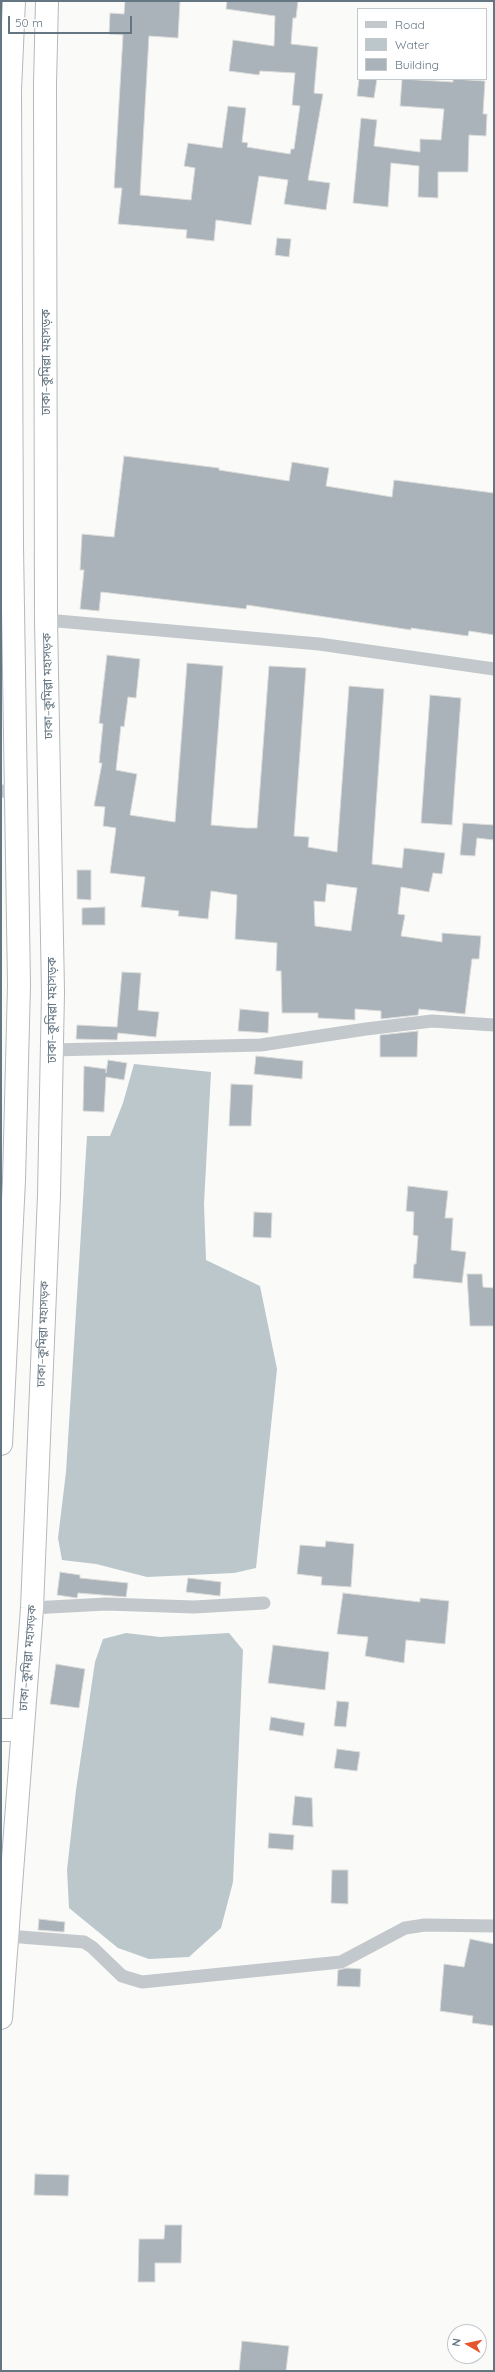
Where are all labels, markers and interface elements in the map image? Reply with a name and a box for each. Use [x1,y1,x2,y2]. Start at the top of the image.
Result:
scale bar [10,8,134,34]
legend [357,8,487,80]
text: 50 m [15,15,43,30]
text: Road [395,17,425,32]
text: Water [395,37,429,52]
text: Building [395,57,439,72]
street label: ঢাকা–কুমিল্লা মহাসড়ক [39,309,53,415]
street label: ঢাকা–কুমিল্লা মহাসড়ক [40,633,56,739]
street label: ঢাকা–কুমিল্লা মহাসড়ক [45,957,59,1063]
street label: ঢাকা–কুমিল্লা মহাসড়ক [34,1281,52,1387]
street label: ঢাকা–কুমিল্লা মহাসড়ক [16,1605,40,1711]
north arrow [447,2324,487,2364]
text: N [449,2337,464,2347]

